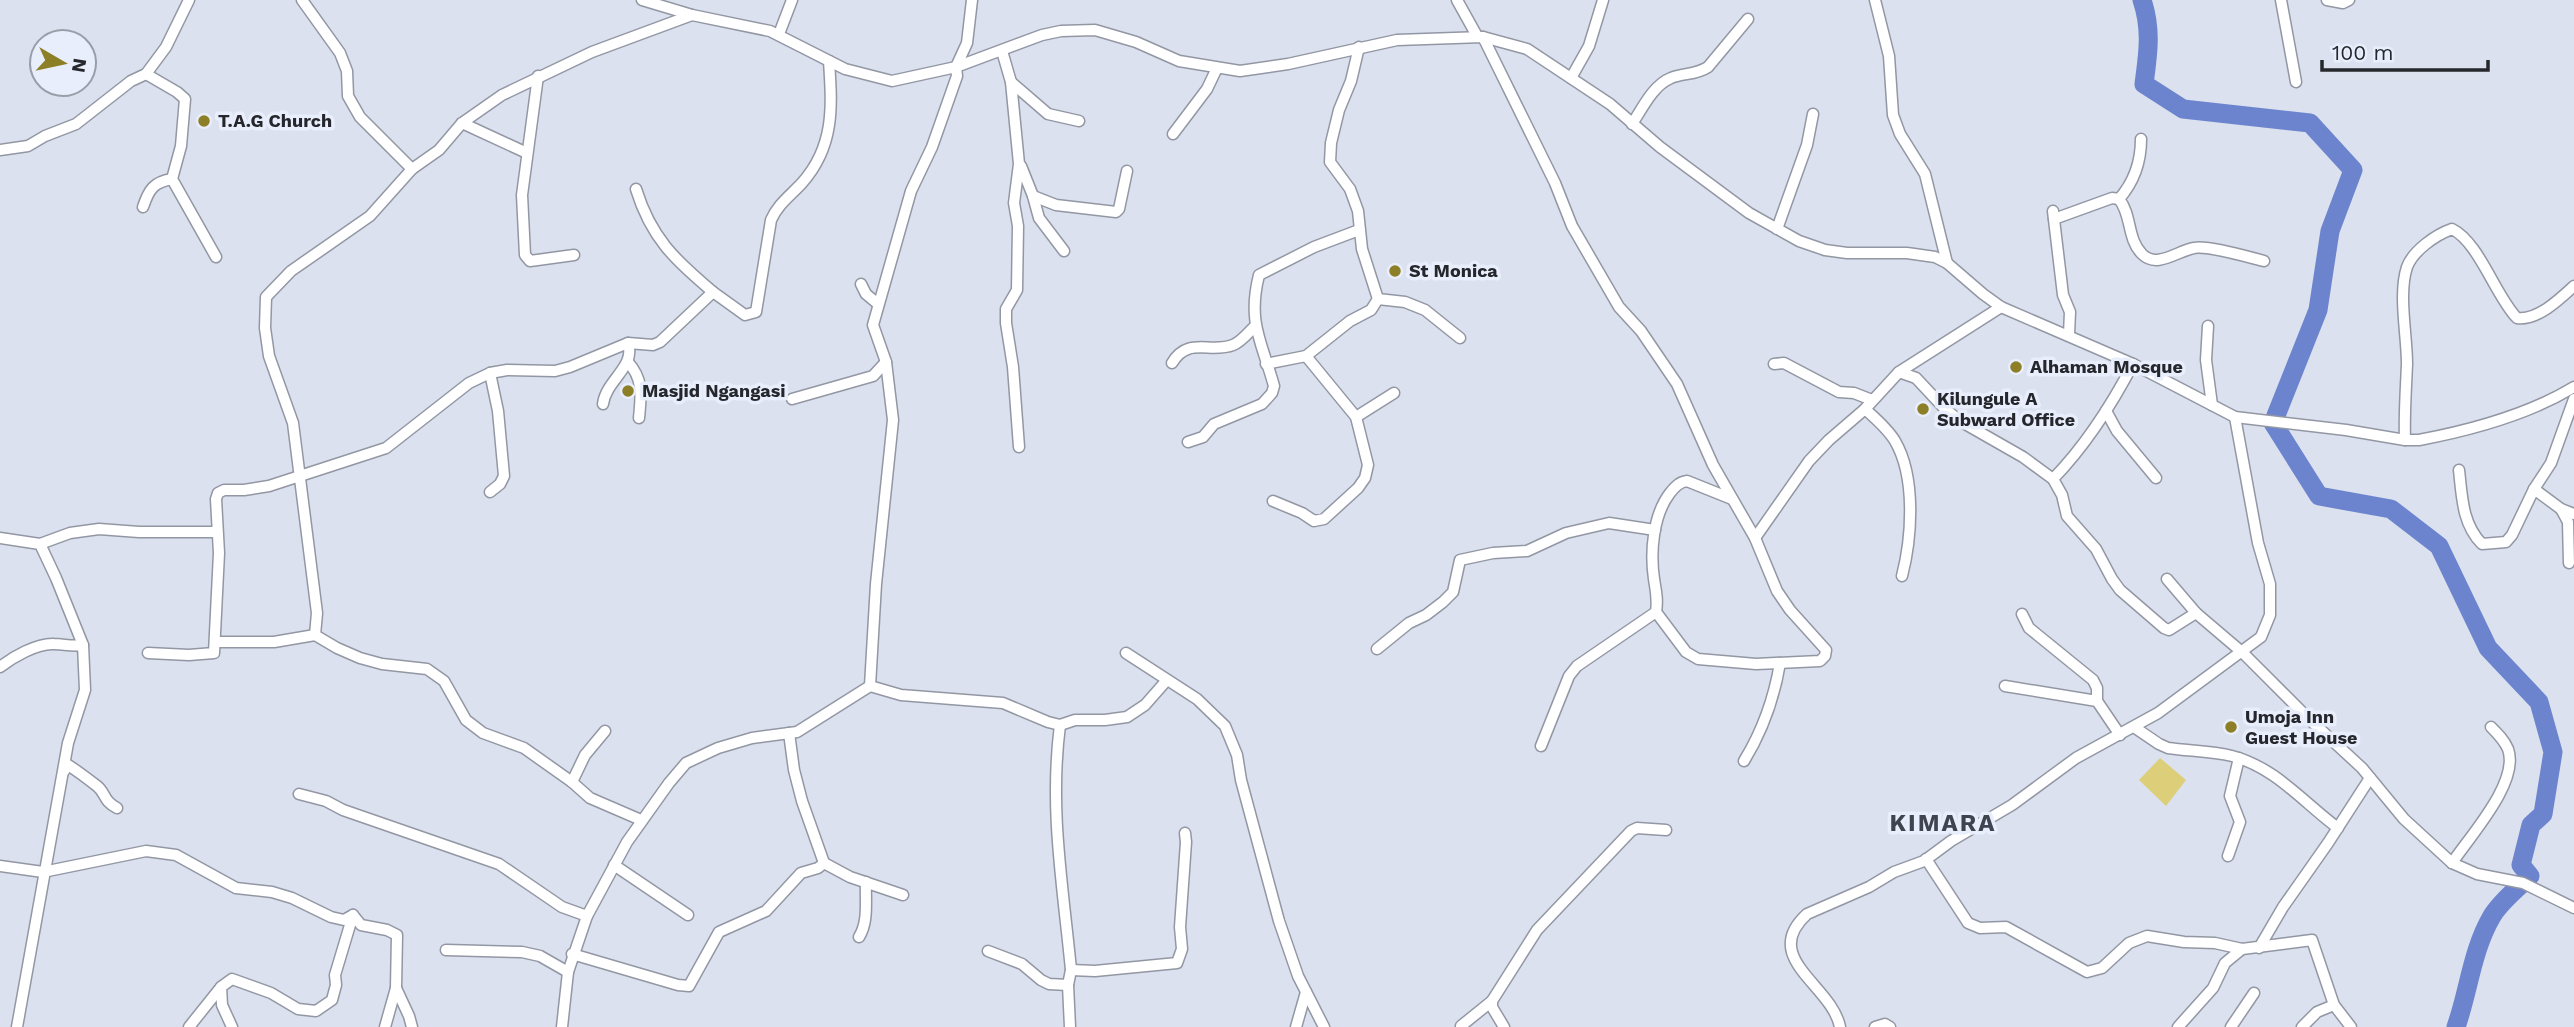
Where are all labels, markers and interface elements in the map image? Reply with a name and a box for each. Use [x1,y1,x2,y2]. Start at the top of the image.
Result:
north arrow [28,28,98,98]
scale bar [2322,28,2488,72]
text: 100 m [2332,40,2394,65]
text: N [67,57,92,74]
place label: T.A.G Church [218,110,332,131]
marker: T.A.G Church [196,113,212,129]
place label: St Monica [1409,260,1498,281]
marker: St Monica [1387,263,1403,279]
place label: Alhaman Mosque [2030,356,2183,377]
marker: Alhaman Mosque [2008,359,2024,375]
place label: Masjid Ngangasi [642,380,786,401]
marker: Masjid Ngangasi [620,383,636,399]
place label: Kilungule A Subward Office [1937,388,2075,430]
marker: Kilungule A Subward Office [1915,401,1931,417]
place label: Umoja Inn Guest House [2245,706,2357,748]
marker: Umoja Inn Guest House [2223,719,2239,735]
district label: KIMARA [1889,809,1997,837]

